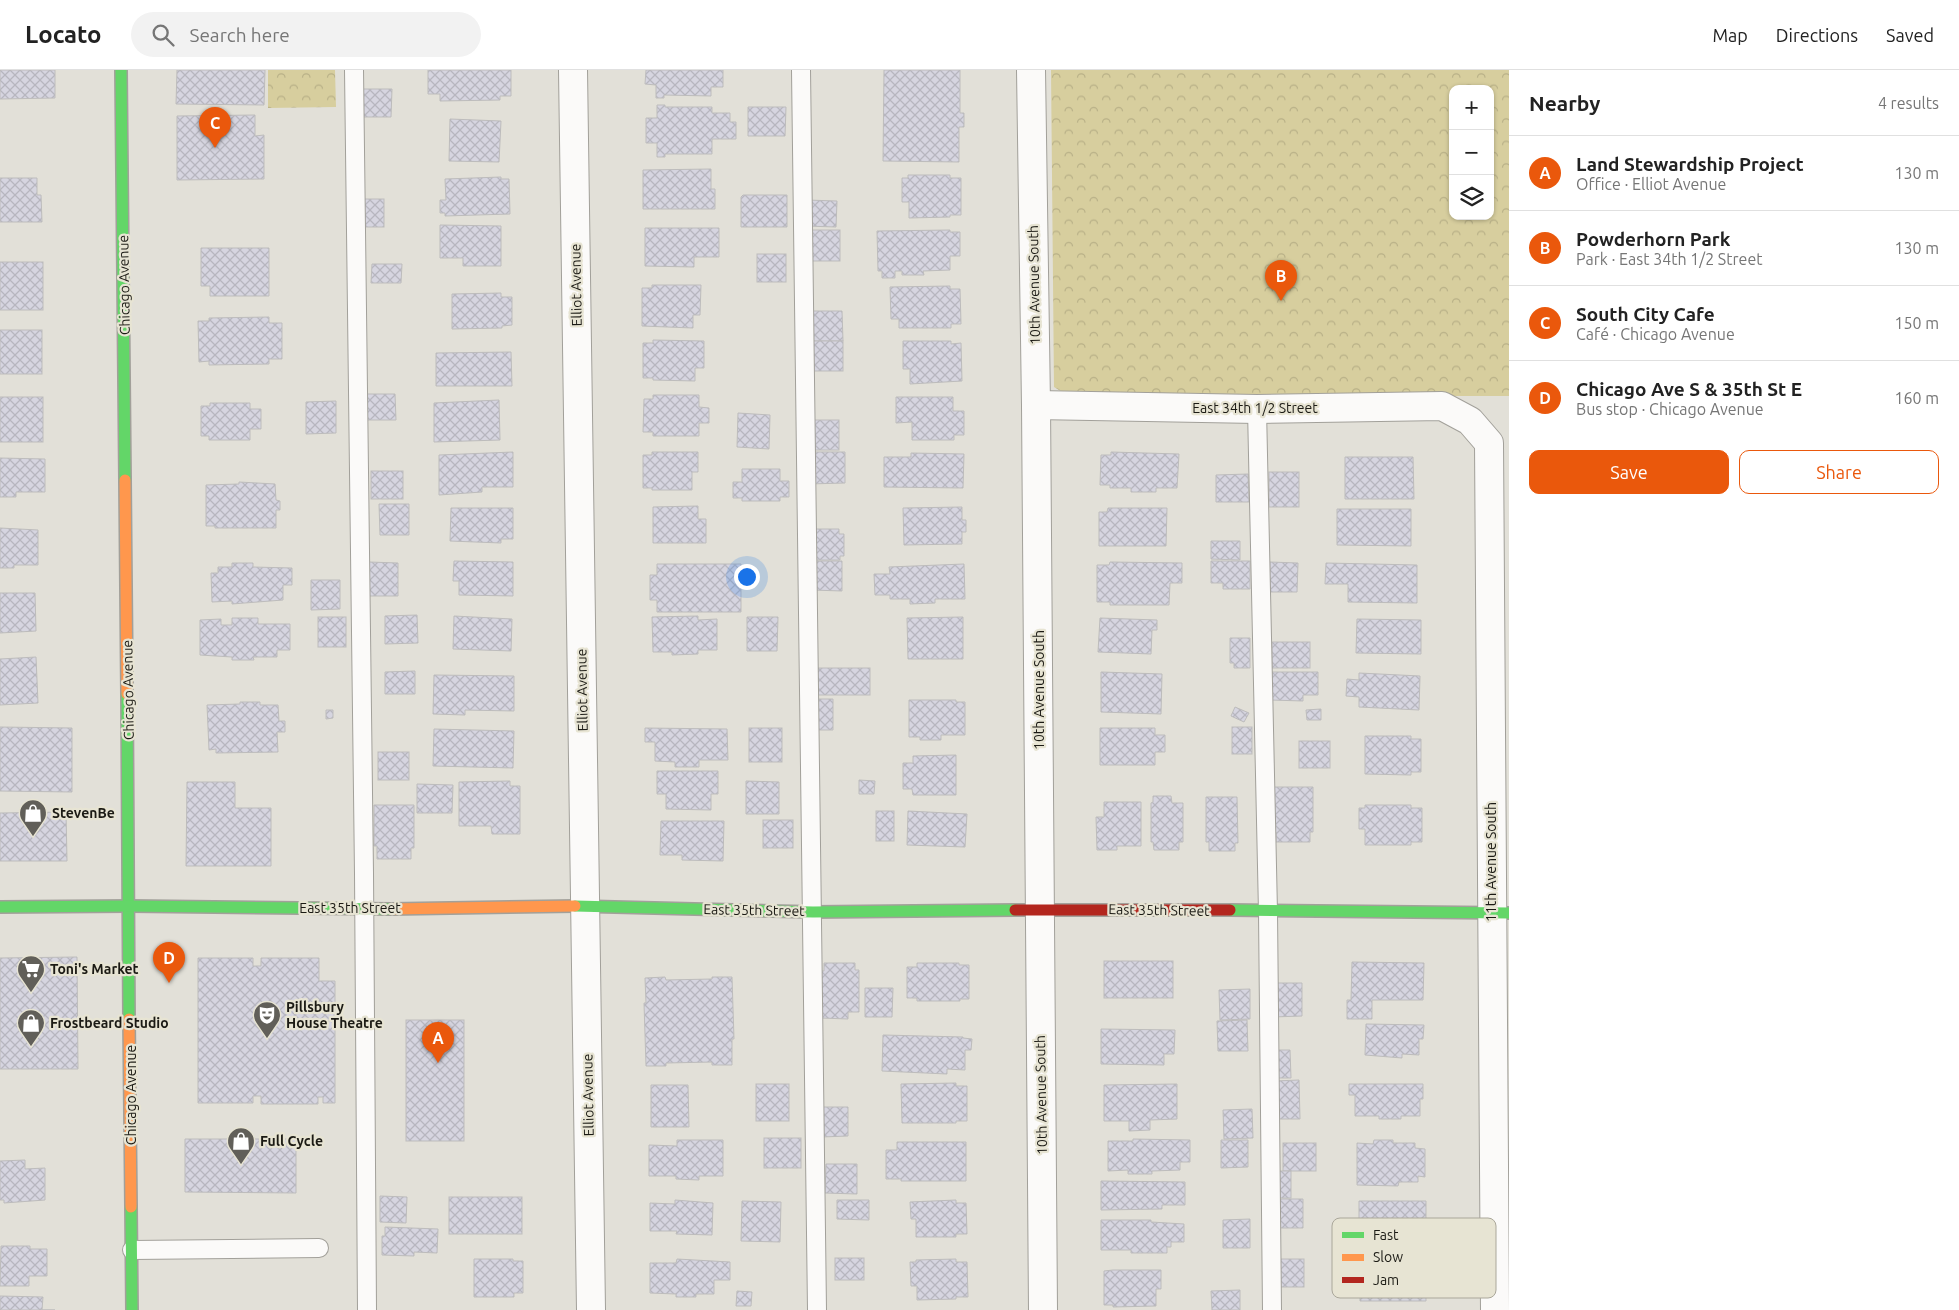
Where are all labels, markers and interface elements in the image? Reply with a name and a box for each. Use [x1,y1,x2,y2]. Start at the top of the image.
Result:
search box [131,12,481,57]
text: Locato [25,21,101,48]
icon: search [149,21,177,49]
text: Search here [189,24,290,46]
text: Map [1712,25,1748,45]
text: Directions [1776,25,1858,45]
text: Saved [1886,25,1934,45]
map controls [1449,85,1494,220]
button: + [1449,85,1494,130]
text: Nearby [1529,91,1600,115]
text: 4 results [1878,94,1939,112]
pin: C [199,107,231,148]
button: − [1449,130,1494,175]
text: Land Stewardship Project [1576,153,1804,175]
text: A [1539,164,1551,182]
text: 130 m [1894,164,1939,182]
button: layers [1449,175,1494,220]
text: Office · Elliot Avenue [1576,175,1726,193]
street label: 10th Avenue South [1025,225,1043,345]
text: Powderhorn Park [1576,228,1730,250]
street label: Chicago Avenue [115,235,133,335]
text: B [1540,239,1550,257]
text: 130 m [1894,239,1939,257]
street label: Elliot Avenue [567,244,585,326]
text: Park · East 34th 1/2 Street [1576,250,1763,268]
pin: B [1265,260,1297,301]
text: South City Cafe [1576,303,1715,325]
text: C [1540,314,1550,332]
text: 150 m [1894,314,1939,332]
text: Café · Chicago Avenue [1576,325,1735,343]
text: Chicago Ave S & 35th St E [1576,378,1802,400]
text: D [1539,389,1551,407]
text: 160 m [1894,389,1939,407]
street label: East 34th 1/2 Street [1192,400,1318,416]
text: Bus stop · Chicago Avenue [1576,400,1764,418]
button: Save [1529,450,1729,494]
button: Share [1739,450,1939,494]
your location [734,564,760,590]
street label: 10th Avenue South [1031,630,1047,750]
street label: Chicago Avenue [119,640,137,740]
street label: Elliot Avenue [573,649,591,731]
shop icon: StevenBe [18,798,48,837]
street label: 11th Avenue South [1483,802,1499,922]
place label: StevenBe [52,805,115,821]
street label: East 35th Street [299,900,401,916]
street label: East 35th Street [703,901,805,919]
street label: East 35th Street [1108,901,1210,919]
pin: D [153,942,185,983]
supermarket icon: Toni's Market [16,954,46,993]
place label: Toni's Market [50,961,139,977]
place label: Pillsbury House Theatre [286,999,383,1031]
theatre icon: Pillsbury House Theatre [252,1000,282,1039]
shop icon: Frostbeard Studio [16,1008,46,1047]
place label: Frostbeard Studio [50,1015,169,1031]
pin: A [422,1022,454,1063]
street label: 10th Avenue South [1032,1035,1050,1155]
street label: Chicago Avenue [123,1045,139,1145]
street label: Elliot Avenue [579,1054,597,1136]
shop icon: Full Cycle [226,1126,256,1165]
place label: Full Cycle [260,1133,323,1149]
legend [1332,1218,1496,1298]
text: Fast [1373,1227,1399,1243]
text: Slow [1373,1249,1403,1265]
text: Jam [1373,1272,1399,1288]

